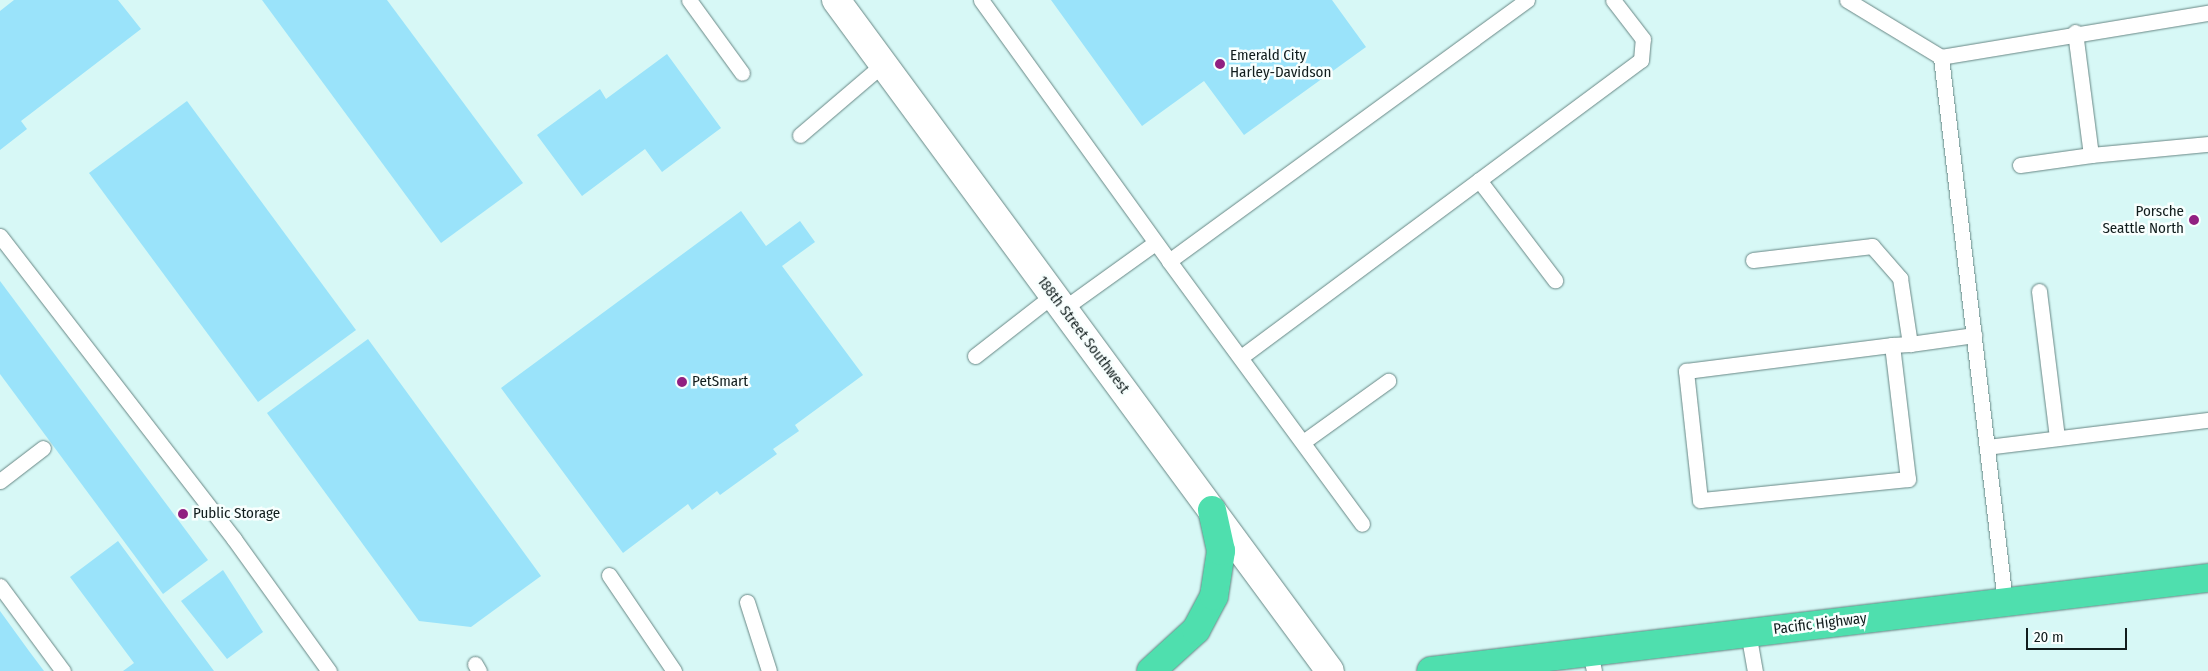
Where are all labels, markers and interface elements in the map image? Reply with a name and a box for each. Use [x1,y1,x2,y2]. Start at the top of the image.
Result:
place label: Emerald City Harley-Davidson [1230,46,1331,81]
marker: Emerald City Harley-Davidson [1214,58,1226,70]
place label: Porsche Seattle North [2102,202,2184,237]
marker: Porsche Seattle North [2188,214,2200,226]
street label: 188th Street Southwest [1033,273,1133,397]
place label: PetSmart [692,373,748,391]
marker: PetSmart [676,376,688,388]
place label: Public Storage [193,505,280,523]
marker: Public Storage [177,508,189,520]
street label: Pacific Highway [1772,609,1868,639]
scale bar [2028,618,2129,650]
text: 20 m [2034,628,2064,646]

